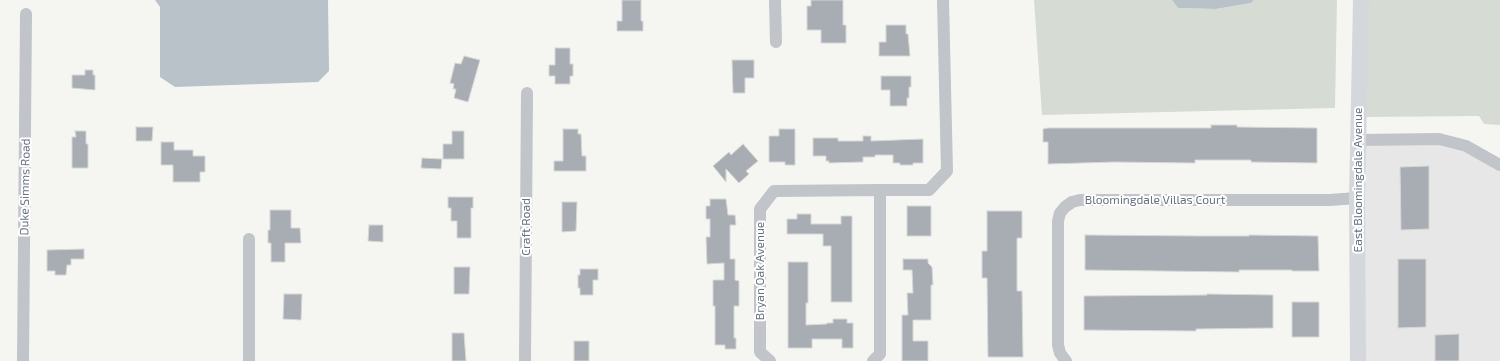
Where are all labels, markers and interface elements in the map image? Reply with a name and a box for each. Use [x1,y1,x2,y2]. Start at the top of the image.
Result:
street label: East Bloomingdale Avenue [1351,108,1365,252]
street label: Duke Simms Road [17,138,33,236]
street label: Bloomingdale Villas Court [1085,193,1225,207]
street label: Craft Road [519,198,533,256]
street label: Bryan Oak Avenue [753,222,767,320]

